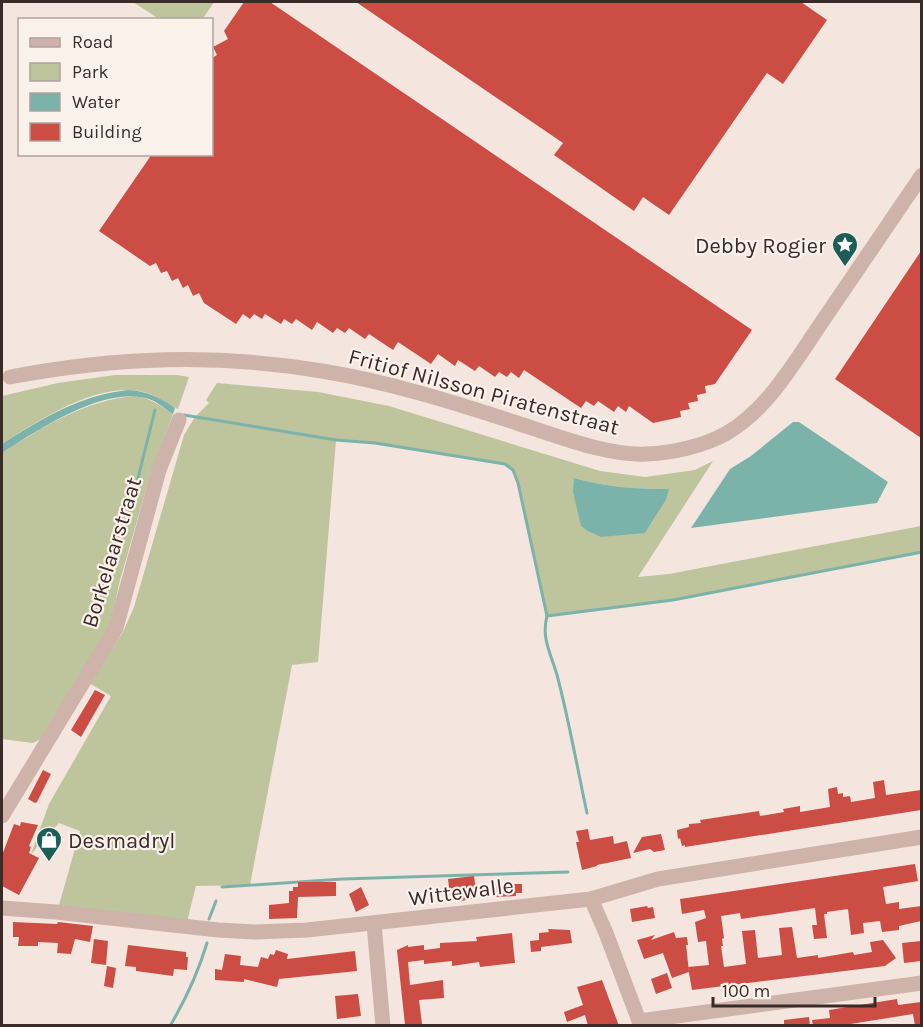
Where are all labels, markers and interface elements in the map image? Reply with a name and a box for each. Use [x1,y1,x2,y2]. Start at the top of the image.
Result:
legend [18,18,213,156]
text: Road [72,31,113,53]
text: Park [72,61,109,83]
text: Water [72,91,120,113]
text: Building [72,121,142,143]
place icon: Debby Rogier [830,230,860,268]
place label: Debby Rogier [695,233,826,259]
street label: Fritiof Nilsson Piratenstraat [346,343,622,441]
street label: Borkelaarstraat [77,474,147,631]
shop icon: Desmadryl [34,825,64,863]
place label: Desmadryl [68,828,175,854]
street label: Wittewalle [407,873,515,911]
scale bar [713,970,875,1008]
text: 100 m [722,980,770,1002]

